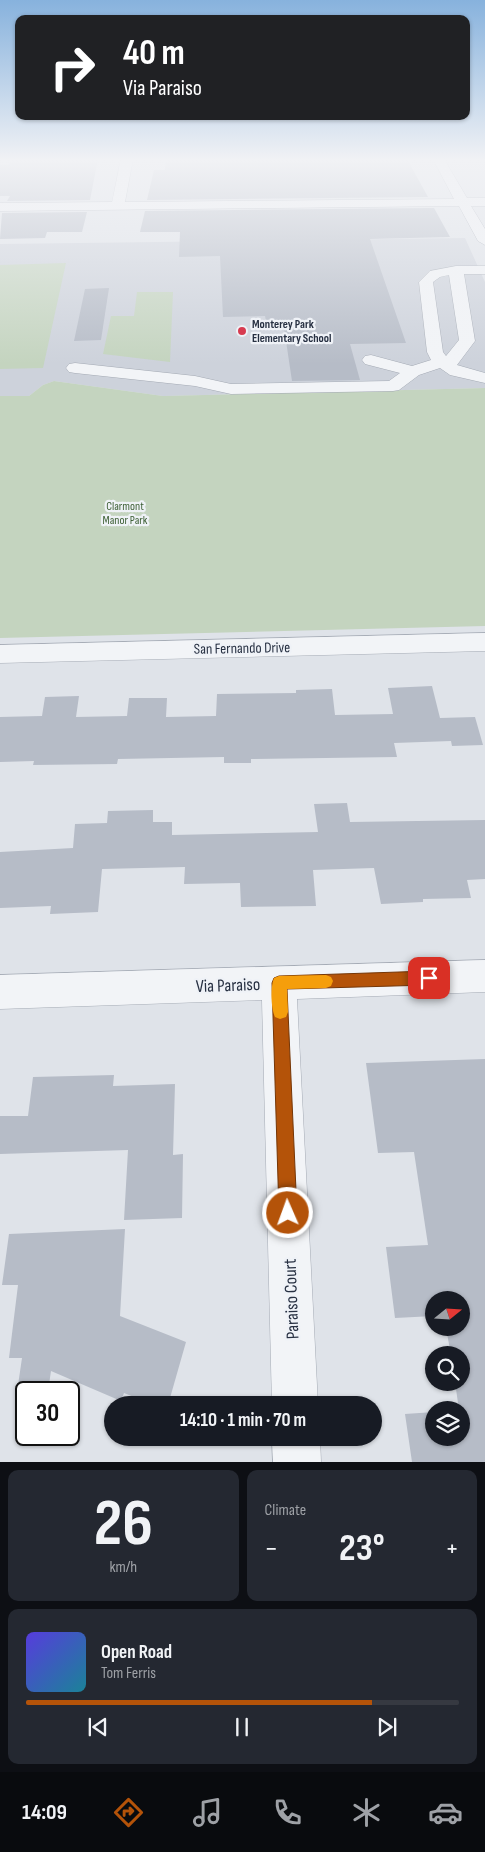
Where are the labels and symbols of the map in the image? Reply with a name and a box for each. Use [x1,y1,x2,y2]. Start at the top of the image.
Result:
place label: Monterey Park Elementary School [252,317,332,346]
marker: Monterey Park Elementary School [236,325,248,337]
park label: Clarmont Manor Park [103,499,148,528]
street label: San Fernando Drive [194,638,290,659]
pin [408,957,450,999]
street label: Via Paraiso [195,974,261,997]
position arrow [261,1186,313,1238]
street label: Paraiso Court [280,1258,303,1340]
north arrow [425,1291,470,1336]
speed limit sign: 30 [15,1381,80,1446]

